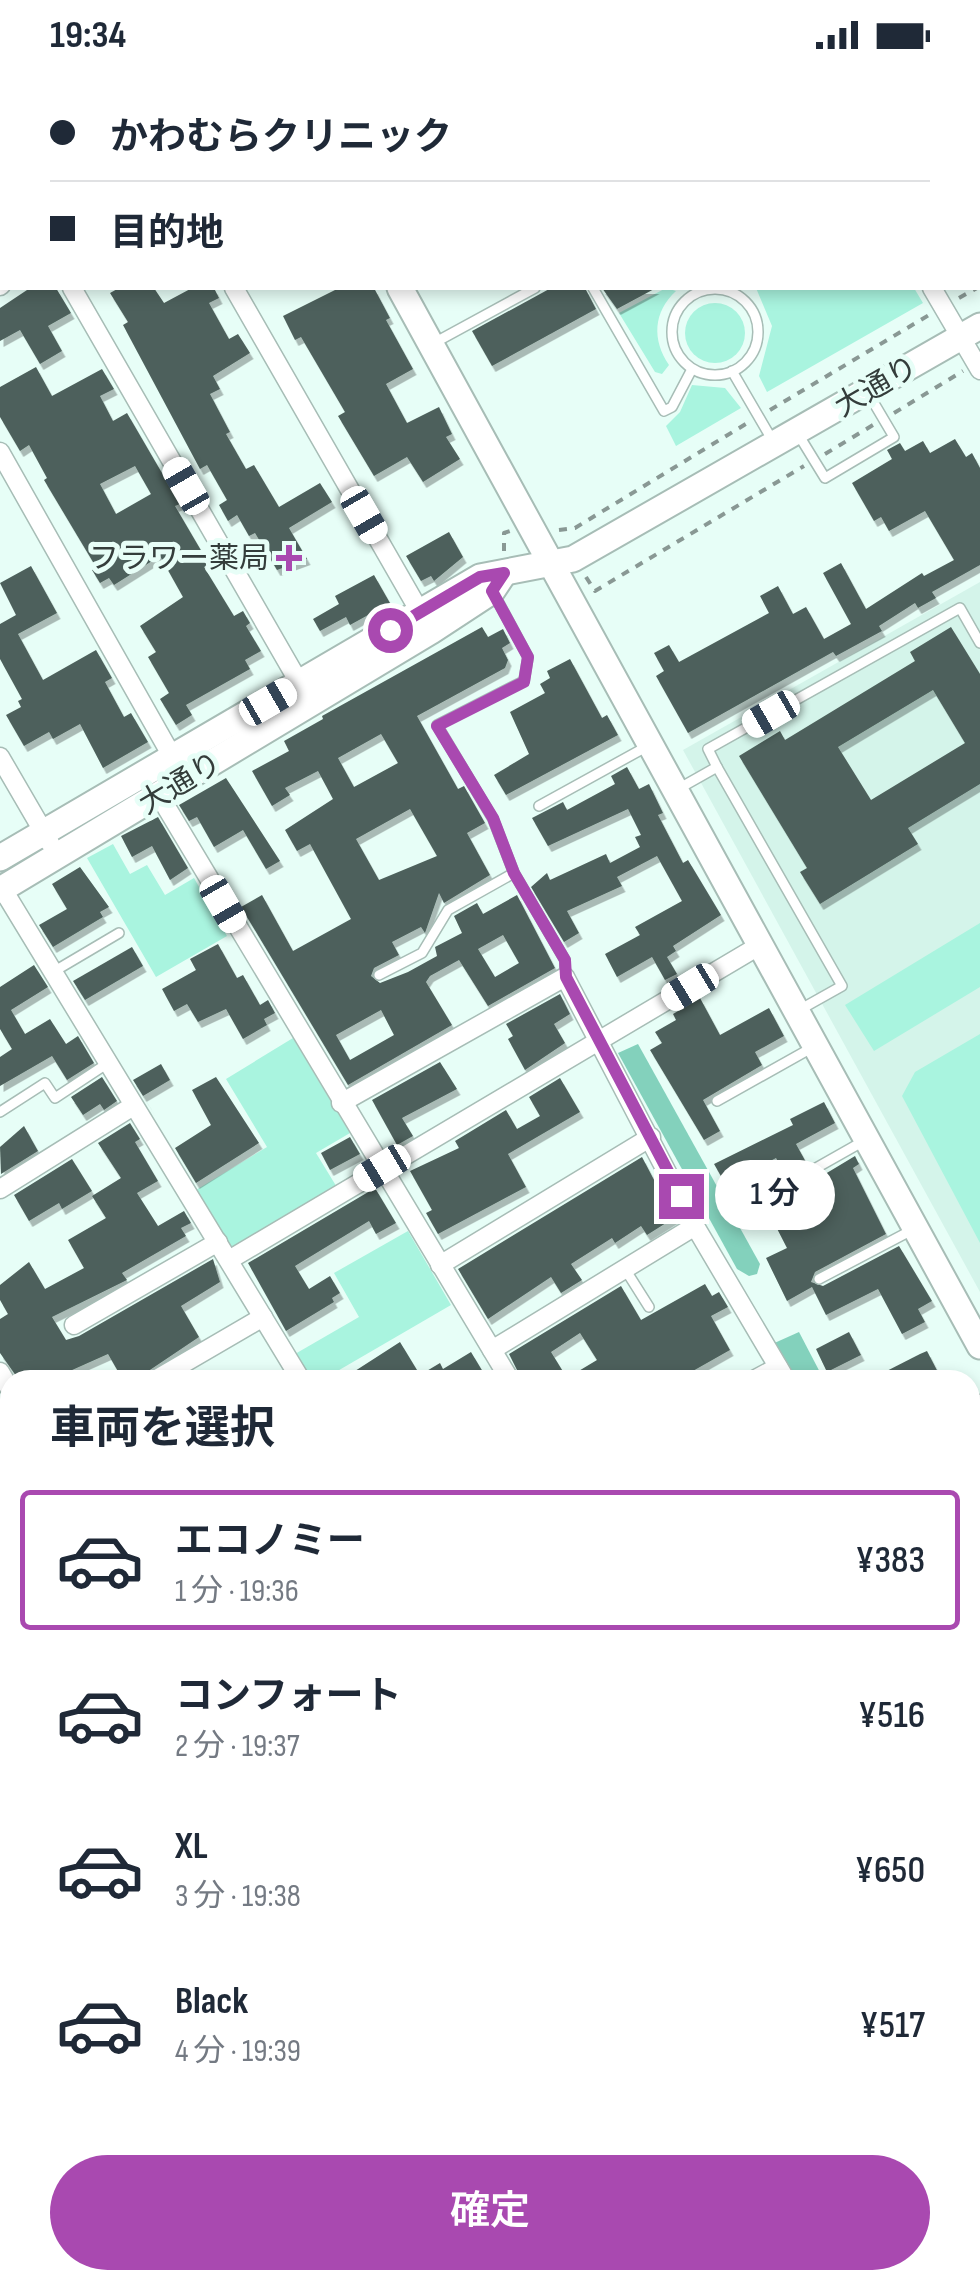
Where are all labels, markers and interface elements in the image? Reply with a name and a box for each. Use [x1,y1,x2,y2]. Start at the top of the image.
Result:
text: 19:34 [50,13,126,58]
text: かわむらクリニック [110,115,452,160]
text: 目的地 [110,211,224,256]
street label: 大通り [829,349,924,425]
car [158,453,214,519]
car [336,482,392,548]
place label: フラワー薬局 [89,541,269,577]
marker: フラワー薬局 [278,547,300,569]
route start [368,608,413,653]
car [235,674,301,730]
car [738,686,804,742]
street label: 大通り [133,745,228,822]
car [195,871,251,937]
car [657,959,723,1015]
car [349,1140,415,1196]
callout: 1 分 [716,1161,836,1231]
route end [659,1174,704,1219]
text: 1 分 [751,1175,800,1214]
text: 車両を選択 [50,1402,275,1457]
icon: car [55,1515,145,1605]
text: エコノミー [175,1519,365,1564]
text: ¥383 [855,1538,925,1583]
text: 1 分 · 19:36 [175,1572,299,1611]
icon: car [55,1670,145,1760]
text: コンフォート [175,1674,402,1719]
text: ¥516 [858,1693,925,1738]
text: 2 分 · 19:37 [175,1727,299,1766]
text: XL [175,1824,208,1869]
icon: car [55,1825,145,1915]
text: ¥650 [855,1848,925,1893]
text: 3 分 · 19:38 [175,1877,301,1916]
text: Black [175,1979,248,2024]
icon: car [55,1980,145,2070]
text: ¥517 [860,2003,925,2048]
text: 4 分 · 19:39 [175,2032,301,2071]
button: 確定 [50,2155,930,2270]

